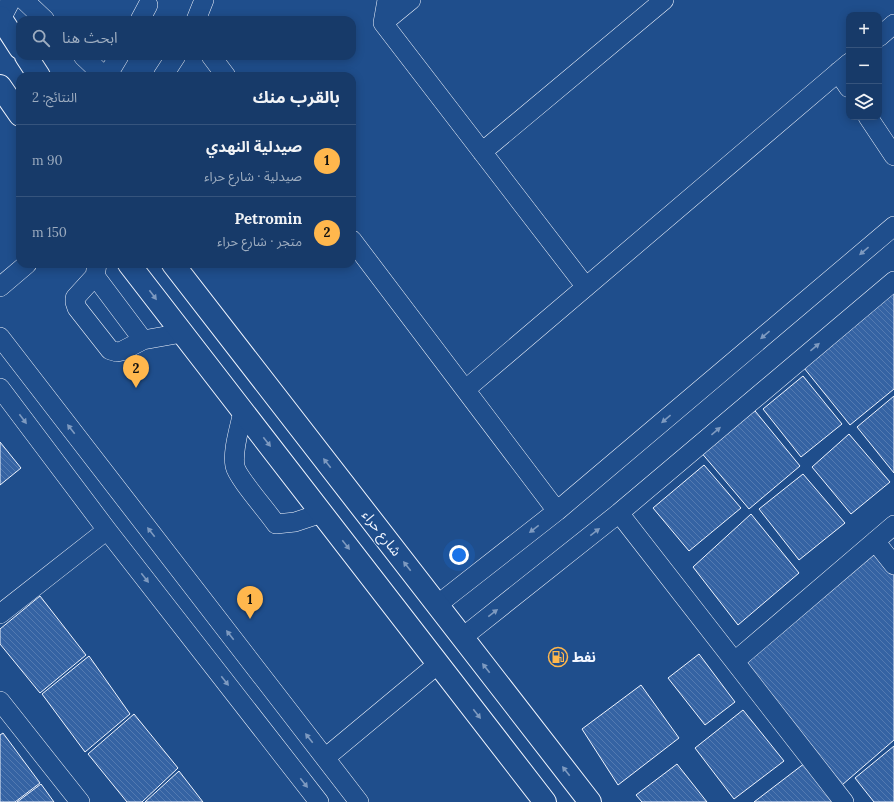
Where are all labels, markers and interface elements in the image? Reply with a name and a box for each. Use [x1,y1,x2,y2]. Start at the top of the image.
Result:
map controls [846,12,882,120]
button: + [846,12,882,48]
search box [16,16,356,60]
icon: search [30,27,52,49]
text: ابحث هنا [62,28,118,47]
button: − [846,48,882,84]
button: layers [846,84,882,120]
text: بالقرب منك [253,86,340,108]
text: النتائج: 2 [32,89,77,106]
text: صيدلية النهدي [206,137,302,156]
text: 90 m [32,152,63,169]
text: 1 [324,152,330,169]
text: صيدلية · شارع حراء [204,168,302,185]
text: Petromin [235,209,302,228]
text: 150 m [32,224,67,241]
text: 2 [324,224,330,241]
text: متجر · شارع حراء [217,233,302,250]
one-way arrow [859,246,870,255]
one-way arrow [149,290,157,300]
one-way arrow [760,330,770,340]
one-way arrow [810,343,821,352]
pin: 2 [123,355,149,388]
one-way arrow [19,414,28,425]
one-way arrow [661,414,671,424]
one-way arrow [67,424,76,435]
one-way arrow [711,426,721,436]
one-way arrow [262,437,271,448]
one-way arrow [323,457,332,468]
street label: شارع حراء [357,506,406,561]
one-way arrow [528,525,539,534]
one-way arrow [146,527,155,538]
one-way arrow [589,528,600,537]
one-way arrow [342,540,350,550]
your location [449,545,469,565]
one-way arrow [403,560,411,571]
one-way arrow [140,573,149,584]
pin: 1 [237,586,263,619]
one-way arrow [488,609,499,617]
one-way arrow [226,630,234,641]
fuel station icon: نفط [547,646,569,668]
place label: نفط [572,648,596,666]
one-way arrow [482,663,491,674]
one-way arrow [220,675,229,686]
one-way arrow [473,709,481,720]
one-way arrow [305,733,314,744]
one-way arrow [562,766,570,777]
one-way arrow [300,778,309,789]

